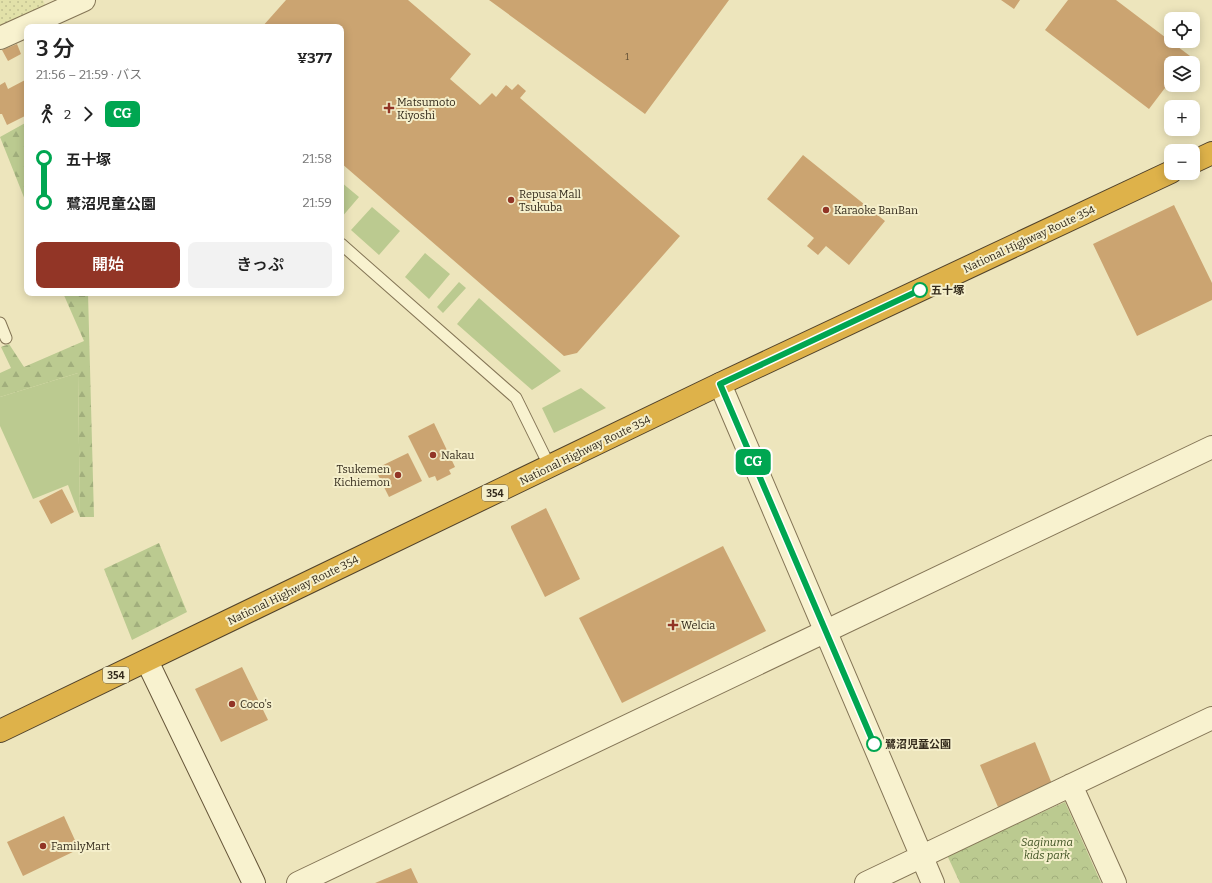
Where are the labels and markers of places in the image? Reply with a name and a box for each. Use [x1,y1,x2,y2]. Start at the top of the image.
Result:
place label: Matsumoto Kiyoshi [397,96,456,122]
marker: Matsumoto Kiyoshi [384,103,394,113]
place label: Repusa Mall Tsukuba [519,188,581,214]
marker: Repusa Mall Tsukuba [506,195,516,205]
place label: Karaoke BanBan [834,204,918,217]
marker: Karaoke BanBan [821,205,831,215]
marker: 五十塚 [912,282,928,298]
place label: 五十塚 [931,284,965,297]
place label: Nakau [441,449,474,462]
marker: Nakau [428,450,438,460]
place label: Tsukemen Kichiemon [334,463,390,489]
marker: Tsukemen Kichiemon [393,470,403,480]
place label: Welcia [681,619,715,632]
marker: Welcia [668,620,678,630]
place label: Coco's [240,698,272,711]
marker: Coco's [227,699,237,709]
marker: 鷺沼児童公園 [866,736,882,752]
place label: 鷺沼児童公園 [885,738,951,751]
place label: FamilyMart [51,840,110,853]
marker: FamilyMart [38,841,48,851]

